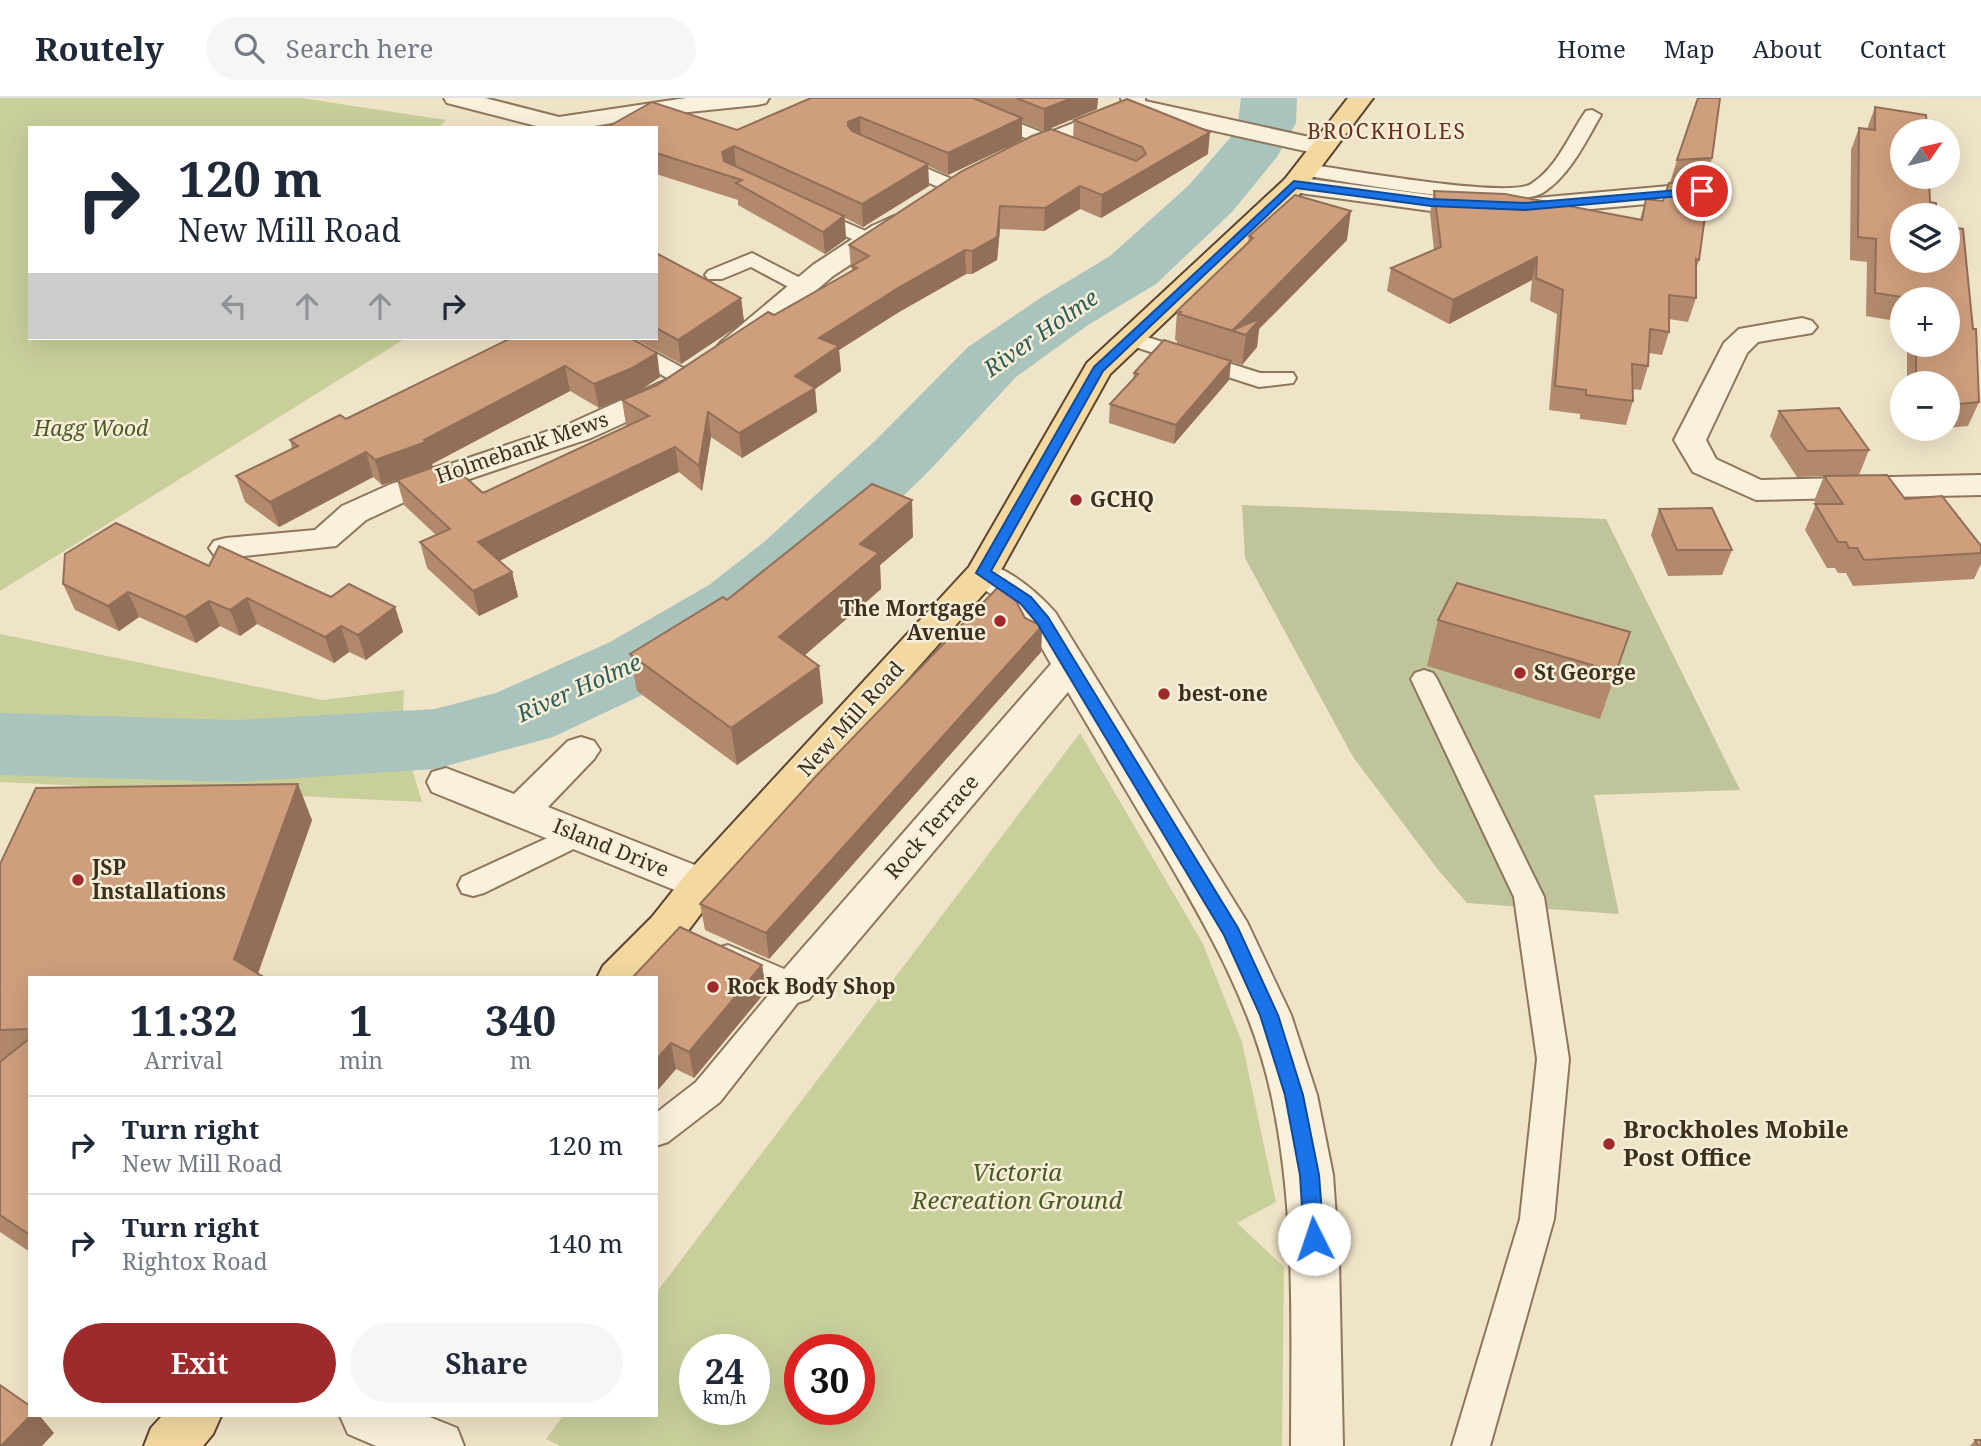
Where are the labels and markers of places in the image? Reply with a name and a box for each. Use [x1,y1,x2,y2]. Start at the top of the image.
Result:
pin [1672,161,1732,221]
place label: GCHQ [1090,485,1154,513]
marker: GCHQ [1068,492,1084,508]
place label: The Mortgage Avenue [840,594,986,646]
marker: The Mortgage Avenue [992,613,1008,629]
place label: St George [1534,658,1636,686]
marker: St George [1512,665,1528,681]
place label: best-one [1178,679,1268,707]
marker: best-one [1156,686,1172,702]
place label: JSP Installations [91,853,226,905]
marker: JSP Installations [70,872,86,888]
place label: Rock Body Shop [727,972,896,1000]
marker: Rock Body Shop [705,979,721,995]
place label: Brockholes Mobile Post Office [1623,1112,1849,1173]
marker: Brockholes Mobile Post Office [1601,1136,1617,1152]

